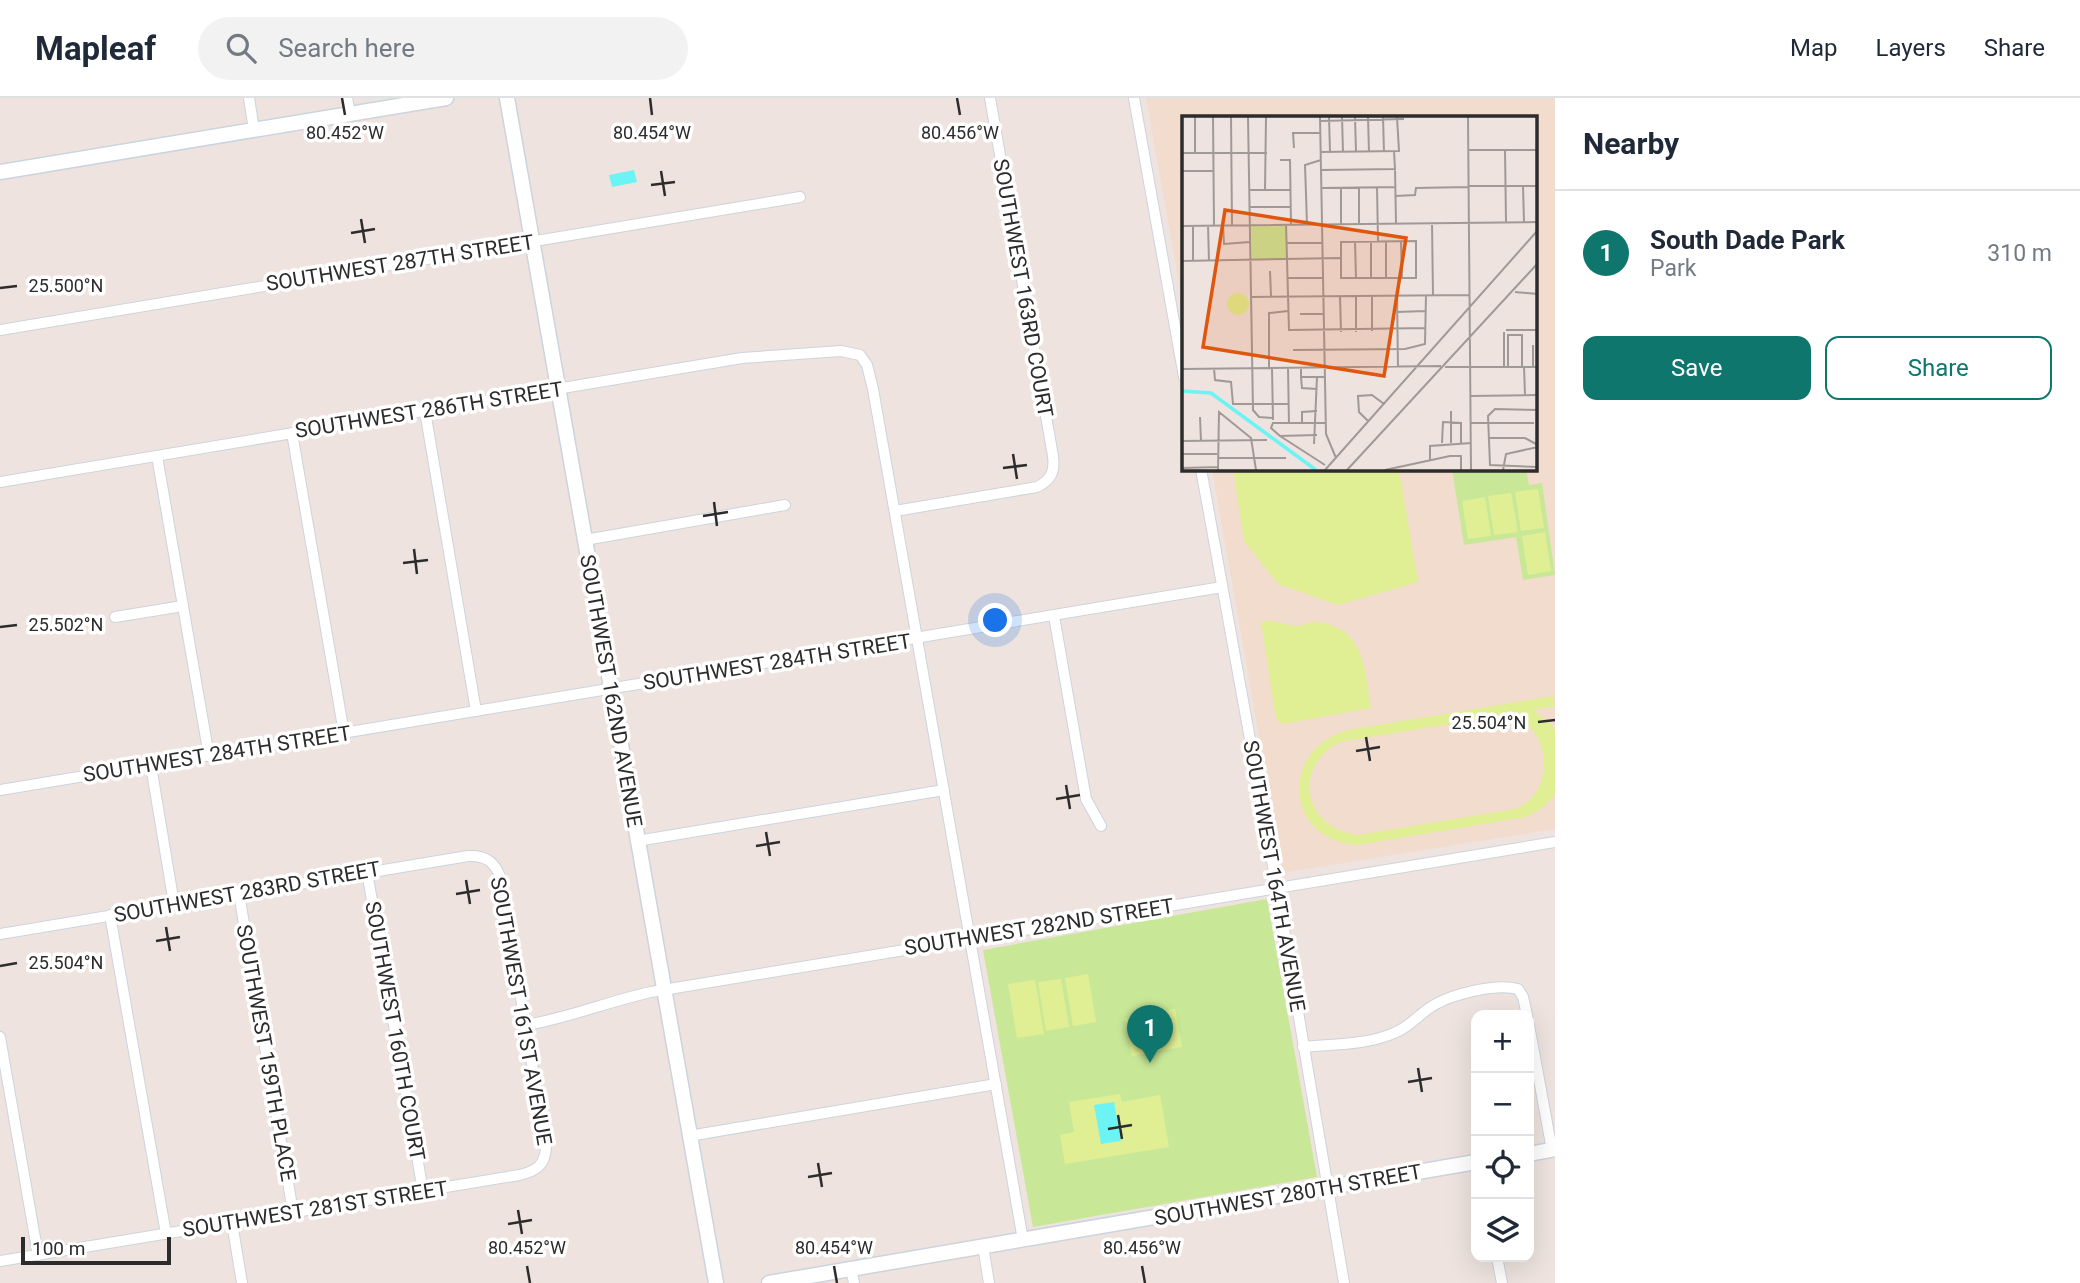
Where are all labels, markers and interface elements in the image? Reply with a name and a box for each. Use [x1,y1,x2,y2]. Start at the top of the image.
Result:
search box [198,17,688,80]
text: Mapleaf [35,29,156,68]
icon: search [222,29,260,67]
text: Search here [278,33,415,63]
text: Map [1790,34,1838,62]
text: Layers [1876,34,1946,62]
text: Share [1984,34,2045,62]
inset map [1182,116,1538,471]
text: 80.452°W [306,122,384,143]
text: 80.454°W [613,122,691,143]
text: 80.456°W [921,122,999,143]
text: Nearby [1583,126,1679,161]
street label: SOUTHWEST 163RD COURT [988,157,1058,420]
text: South Dade Park [1650,225,1845,255]
street label: SOUTHWEST 287TH STREET [264,230,536,296]
text: 1 [1599,240,1613,267]
text: 310 m [1987,240,2052,267]
text: Park [1650,255,1696,282]
text: 25.500°N [29,275,103,296]
button: Save [1583,336,1811,400]
button: Share [1825,336,2052,400]
street label: SOUTHWEST 286TH STREET [293,377,565,443]
street label: SOUTHWEST 162ND AVENUE [575,553,647,829]
your location [978,603,1012,637]
text: 25.502°N [29,614,103,635]
street label: SOUTHWEST 284TH STREET [641,629,913,695]
text: 25.504°N [1452,712,1526,733]
street label: SOUTHWEST 284TH STREET [81,721,353,787]
street label: SOUTHWEST 164TH AVENUE [1238,738,1310,1014]
street label: SOUTHWEST 283RD STREET [112,857,383,927]
street label: SOUTHWEST 161ST AVENUE [486,875,556,1147]
street label: SOUTHWEST 282ND STREET [903,894,1176,960]
street label: SOUTHWEST 160TH COURT [360,899,430,1163]
street label: SOUTHWEST 159TH PLACE [232,923,300,1183]
text: 25.504°N [29,952,103,973]
pin: 1 [1127,1005,1173,1063]
map controls [1471,1010,1534,1262]
button: + [1471,1010,1534,1073]
button: − [1471,1073,1534,1136]
button: locate [1471,1136,1534,1199]
street label: SOUTHWEST 280TH STREET [1152,1160,1424,1230]
street label: SOUTHWEST 281ST STREET [181,1176,450,1242]
button: layers [1471,1199,1534,1262]
scale bar [21,1234,172,1266]
text: 100 m [32,1237,85,1260]
text: 80.452°W [488,1237,566,1258]
text: 80.454°W [795,1237,873,1258]
text: 80.456°W [1103,1237,1181,1258]

